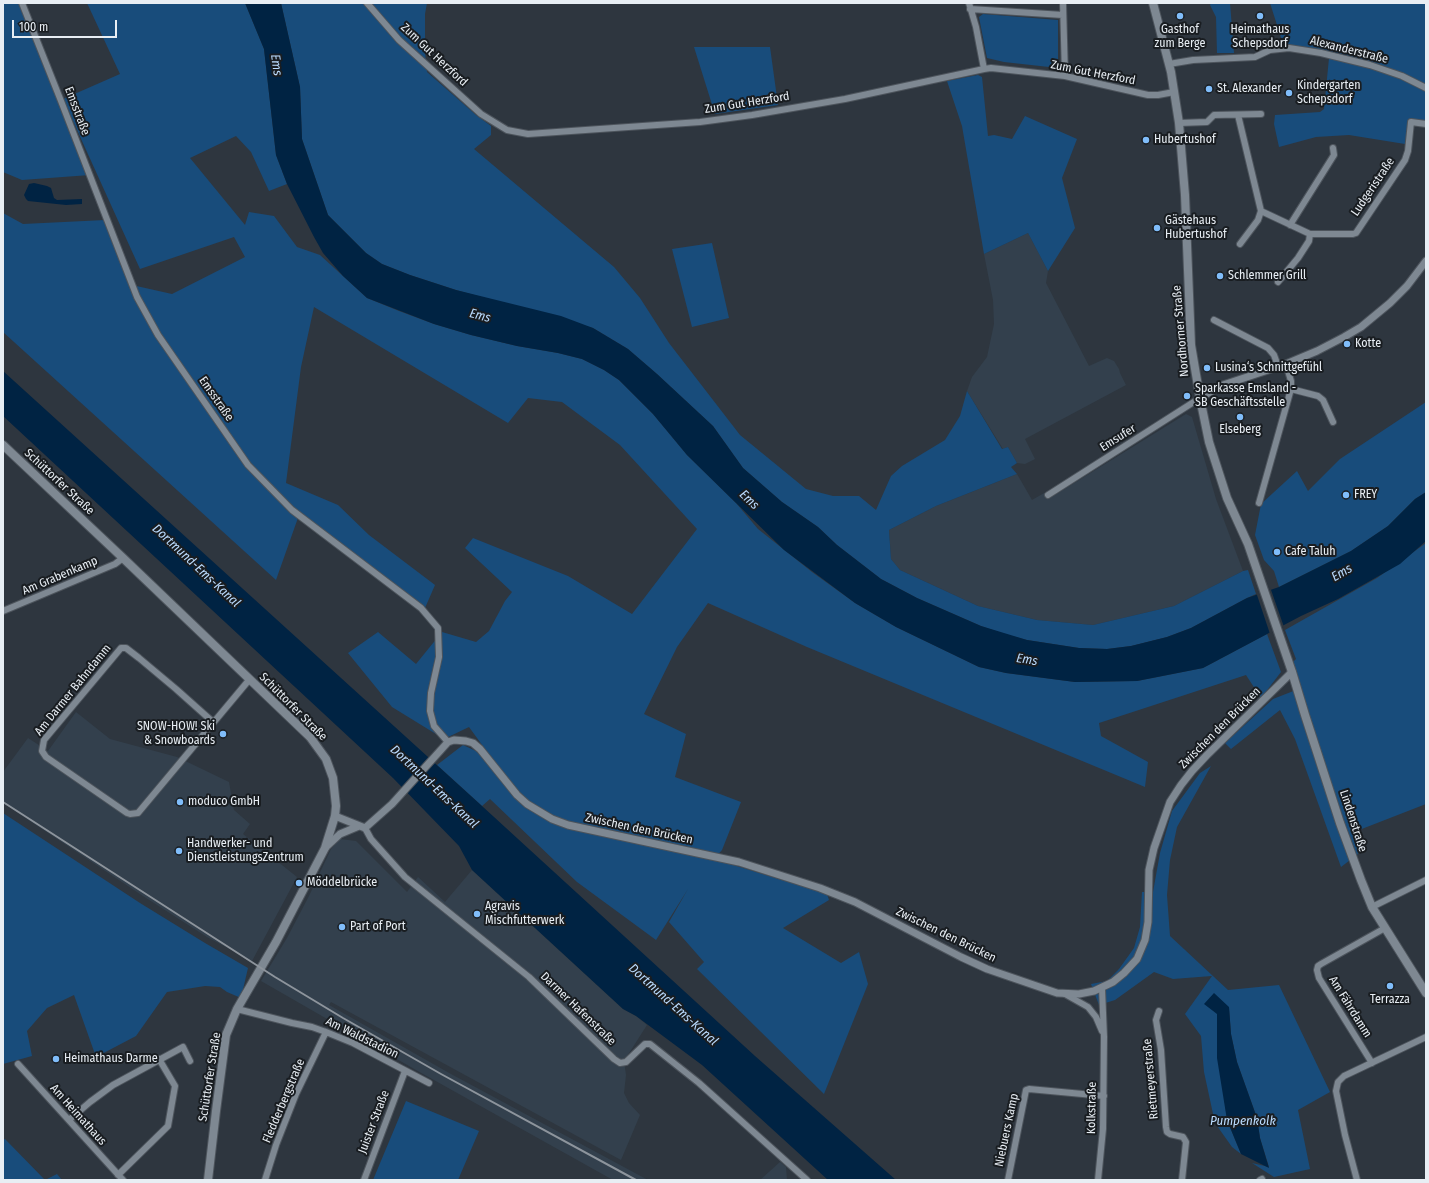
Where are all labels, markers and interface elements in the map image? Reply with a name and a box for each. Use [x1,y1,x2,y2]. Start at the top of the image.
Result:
marker: Gasthof zum Berge [1175,11,1185,21]
marker: Heimathaus Schepsdorf [1255,11,1265,21]
scale bar [14,12,119,38]
text: 100 m [19,20,48,34]
street label: Zum Gut Herzford [398,20,470,90]
place label: Gasthof zum Berge [1155,23,1205,51]
place label: Heimathaus Schepsdorf [1231,23,1289,51]
street label: Alexanderstraße [1308,33,1390,67]
water label: Ems [267,53,285,77]
street label: Zum Gut Herzford [1050,58,1136,88]
place label: Kindergarten Schepsdorf [1297,79,1361,107]
place label: St. Alexander [1217,82,1281,96]
marker: St. Alexander [1204,84,1214,94]
street label: Emsstraße [61,85,93,137]
marker: Kindergarten Schepsdorf [1284,88,1294,98]
street label: Zum Gut Herzford [704,89,790,117]
place label: Hubertushof [1154,133,1216,147]
marker: Hubertushof [1141,135,1151,145]
street label: Ludgeristraße [1348,155,1398,219]
place label: Gästehaus Hubertushof [1165,214,1227,242]
marker: Gästehaus Hubertushof [1152,223,1162,233]
place label: Schlemmer Grill [1228,269,1306,283]
marker: Schlemmer Grill [1215,271,1225,281]
street label: Nordhorner Straße [1170,285,1192,377]
water label: Ems [468,306,492,326]
place label: Kotte [1355,337,1381,351]
marker: Kotte [1342,339,1352,349]
place label: Lusina‘s Schnittgefühl [1215,361,1322,375]
marker: Lusina‘s Schnittgefühl [1202,363,1212,373]
street label: Emsstraße [196,374,236,424]
place label: Sparkasse Emsland - SB Geschäftsstelle [1195,382,1296,410]
marker: Sparkasse Emsland - SB Geschäftsstelle [1182,391,1192,401]
marker: Elseberg [1235,412,1245,422]
street label: Emsufer [1097,421,1139,455]
place label: Elseberg [1219,423,1261,437]
street label: Schüttorfer Straße [21,446,97,518]
water label: Ems [736,487,762,513]
place label: FREY [1354,488,1377,502]
marker: FREY [1341,490,1351,500]
water label: Dortmund-Ems-Kanal [149,521,243,611]
place label: Cafe Taluh [1285,545,1336,559]
marker: Cafe Taluh [1272,547,1282,557]
street label: Am Grabenkamp [20,554,100,598]
water label: Ems [1329,561,1355,585]
street label: Am Darmer Bahndamm [32,641,114,739]
water label: Ems [1015,651,1039,669]
street label: Schüttorfer Straße [256,670,330,744]
street label: Zwischen den Brücken [1176,684,1264,772]
place label: SNOW-HOW! Ski & Snowboards [137,720,215,748]
marker: SNOW-HOW! Ski & Snowboards [218,729,228,739]
water label: Dortmund-Ems-Kanal [387,742,481,832]
street label: Lindenstraße [1336,788,1370,854]
place label: moduco GmbH [188,795,260,809]
marker: moduco GmbH [175,797,185,807]
street label: Zwischen den Brücken [584,811,694,847]
place label: Handwerker- und DienstleistungsZentrum [187,837,304,865]
marker: Handwerker- und DienstleistungsZentrum [174,846,184,856]
place label: Möddelbrücke [307,876,377,890]
marker: Möddelbrücke [294,878,304,888]
place label: Agravis Mischfutterwerk [485,900,564,928]
street label: Zwischen den Brücken [894,905,998,965]
marker: Agravis Mischfutterwerk [472,909,482,919]
place label: Part of Port [350,920,406,934]
marker: Part of Port [337,922,347,932]
water label: Dortmund-Ems-Kanal [625,961,721,1049]
street label: Darmer Hafenstraße [537,969,619,1049]
street label: Am Fährdamm [1325,974,1375,1040]
marker: Terrazza [1385,981,1395,991]
place label: Terrazza [1370,993,1410,1007]
street label: Am Waldstadion [323,1014,401,1062]
street label: Schüttorfer Straße [196,1031,224,1123]
street label: Rietmeyerstraße [1140,1038,1162,1120]
place label: Heimathaus Darme [64,1052,158,1066]
marker: Heimathaus Darme [51,1054,61,1064]
street label: Fledderbergstraße [260,1057,308,1145]
street label: Am Heimathaus [47,1081,109,1149]
street label: Kolkstraße [1084,1082,1100,1134]
street label: Juister Straße [355,1088,393,1156]
street label: Niebuers Kamp [992,1092,1022,1168]
water label: Pumpenkolk [1210,1113,1276,1129]

